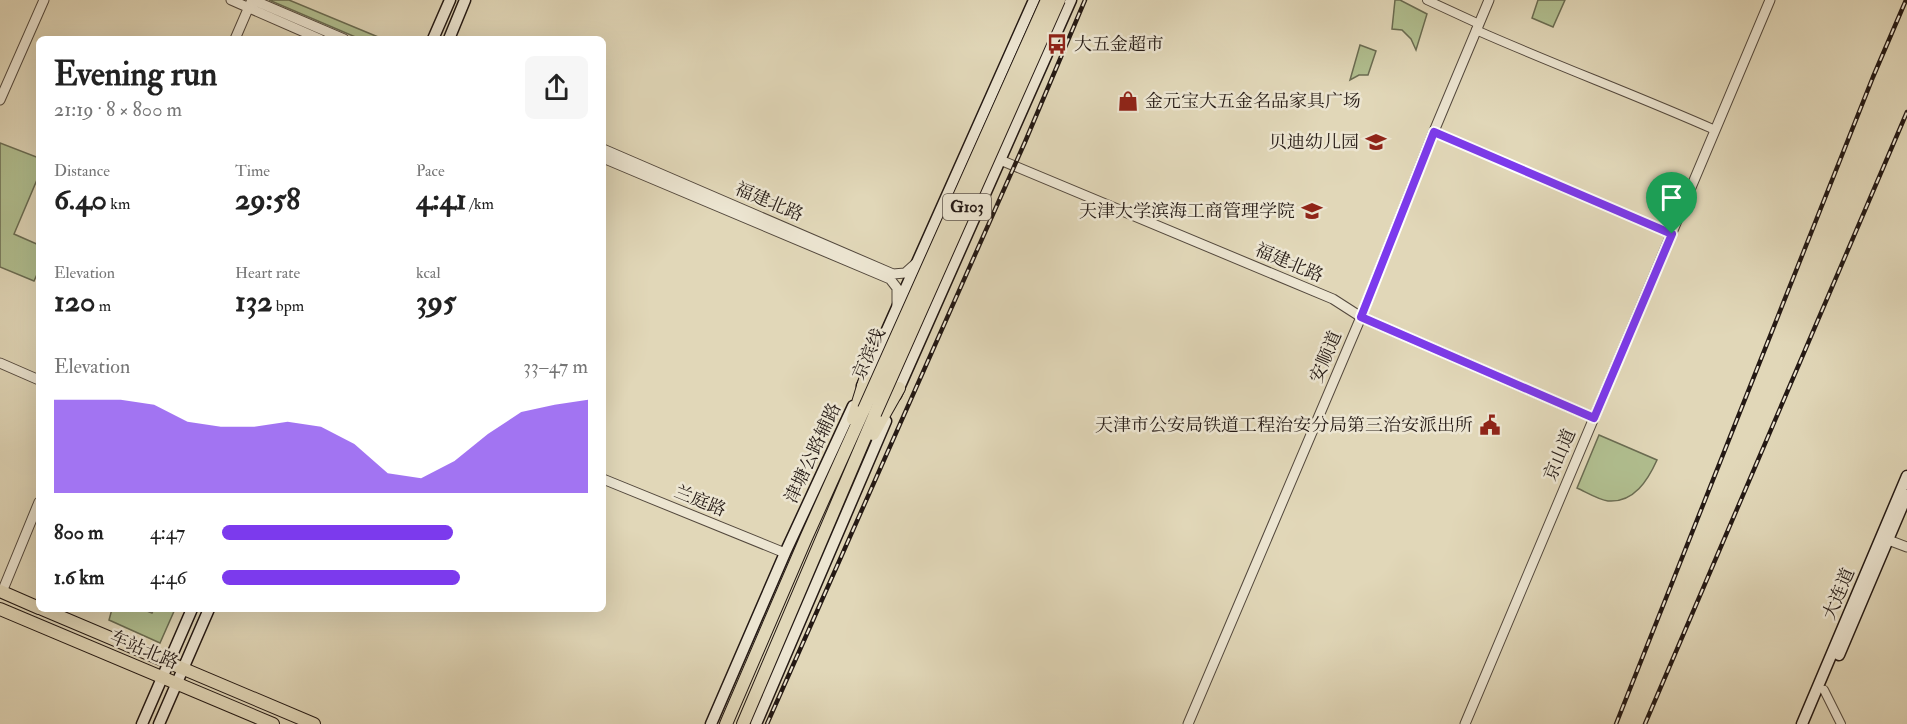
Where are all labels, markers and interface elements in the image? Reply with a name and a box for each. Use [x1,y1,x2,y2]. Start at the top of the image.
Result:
bus stop icon: 大五金超市 [1045,32,1069,56]
place label: 大五金超市 [1074,33,1164,56]
text: Evening run [54,54,217,95]
button: share [525,56,588,119]
shop icon: 金元宝大五金名品家具广场 [1116,89,1140,113]
place label: 金元宝大五金名品家具广场 [1145,90,1361,113]
text: 21:19 · 8 × 800 m [54,97,182,122]
school or university icon: 贝迪幼儿园 [1364,130,1388,154]
place label: 贝迪幼儿园 [1269,131,1359,154]
text: Distance [54,161,110,181]
text: Time [235,161,270,181]
text: Pace [416,161,445,181]
pin [1646,172,1697,234]
street label: 福建北路 [731,177,807,227]
text: 6.40 [54,181,107,218]
text: 29:58 [235,181,300,218]
text: 4:41 [416,181,466,218]
icon: arrive [1655,181,1688,214]
text: km [107,194,130,214]
text: /km [466,194,494,214]
road number: G103 [943,194,991,220]
school or university icon: 天津大学滨海工商管理学院 [1300,199,1324,223]
place label: 天津大学滨海工商管理学院 [1079,200,1295,223]
street label: 福建北路 [1251,238,1327,288]
text: Elevation [54,263,115,283]
text: Heart rate [235,263,300,283]
text: kcal [416,263,441,283]
text: 120 [54,283,95,320]
text: 132 [235,283,272,320]
text: 395 [416,283,456,320]
text: m [95,296,111,316]
text: bpm [272,296,304,316]
street label: 京滨线 [848,325,890,383]
street label: 安顺道 [1305,328,1347,386]
text: Elevation [54,354,130,379]
text: 33–47 m [523,354,588,379]
street label: 津塘公路辅路 [780,399,846,507]
public building icon: 天津市公安局铁道工程治安分局第三治安派出所 [1478,413,1502,437]
place label: 天津市公安局铁道工程治安分局第三治安派出所 [1095,414,1473,437]
street label: 京山道 [1539,426,1581,484]
street label: 兰庭路 [671,480,729,522]
text: 800 m [54,520,104,545]
text: 4:47 [150,520,185,545]
text: 1.6 km [54,565,104,590]
text: 4:46 [150,565,187,590]
street label: 大连道 [1818,565,1860,623]
street label: 车站北路 [106,625,182,675]

